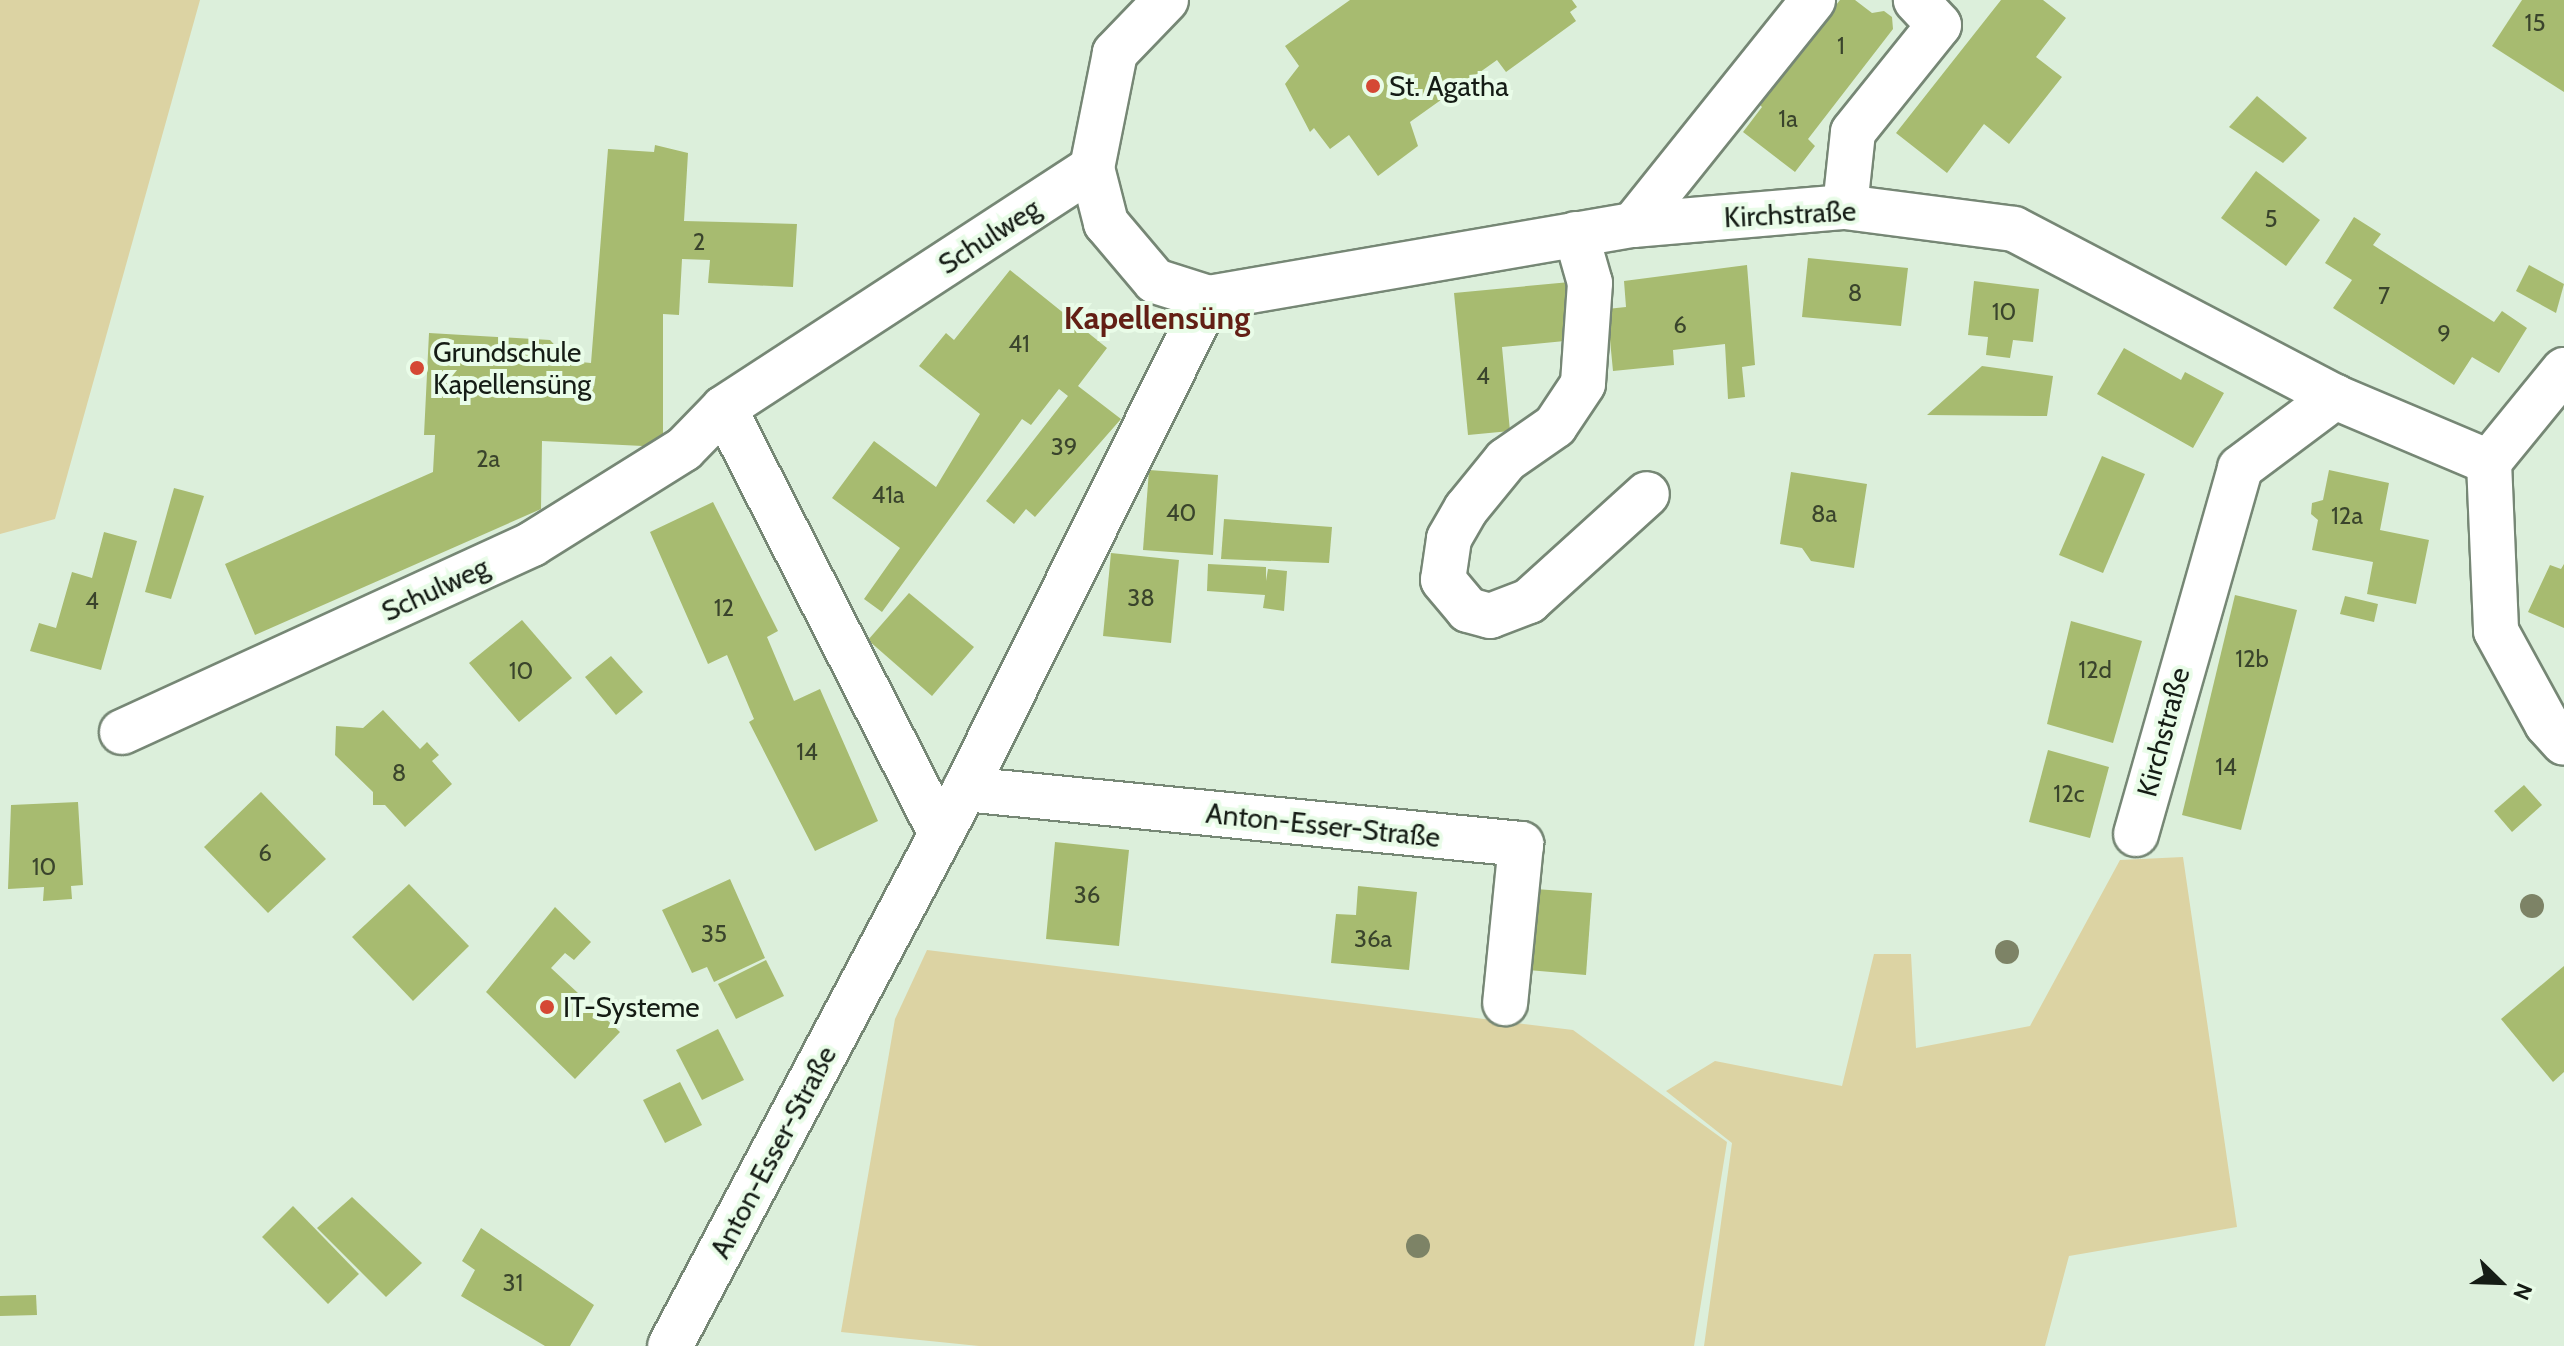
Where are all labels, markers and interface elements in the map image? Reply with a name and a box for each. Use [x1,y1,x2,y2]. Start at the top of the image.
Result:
house number: 15 [2525,9,2545,37]
house number: 1 [1837,32,1845,60]
place label: St. Agatha [1389,69,1509,103]
marker: St. Agatha [1364,77,1382,95]
house number: 1a [1778,105,1798,133]
street label: Schulweg [932,191,1046,281]
street label: Kirchstraße [1723,194,1857,234]
house number: 5 [2265,205,2277,233]
house number: 2 [693,228,705,256]
house number: 8 [1848,279,1862,307]
house number: 7 [2378,282,2390,310]
house number: 10 [1992,298,2016,326]
district label: Kapellensüng [1064,299,1250,337]
house number: 6 [1673,311,1687,339]
house number: 9 [2437,320,2451,348]
house number: 41 [1008,330,1030,358]
place label: Grundschule Kapellensüng [433,335,591,401]
marker: Grundschule Kapellensüng [408,359,426,377]
house number: 4 [1476,362,1490,390]
house number: 39 [1051,433,1077,461]
house number: 2a [476,445,500,473]
house number: 41a [871,481,905,509]
house number: 40 [1166,499,1196,527]
house number: 8a [1811,500,1837,528]
house number: 12a [2331,502,2363,530]
street label: Schulweg [376,550,494,628]
house number: 38 [1127,584,1155,612]
house number: 4 [85,587,99,615]
house number: 12 [714,594,734,622]
house number: 12b [2235,645,2269,673]
house number: 12d [2078,656,2112,684]
house number: 10 [509,657,533,685]
street label: Kirchstraße [2130,664,2196,800]
house number: 14 [796,738,818,766]
house number: 14 [2215,753,2237,781]
house number: 8 [392,759,406,787]
house number: 12c [2053,780,2085,808]
street label: Anton-Esser-Straße [1204,796,1442,854]
house number: 6 [258,839,272,867]
house number: 10 [32,853,56,881]
house number: 36 [1074,881,1100,909]
house number: 35 [701,920,727,948]
house number: 36a [1354,925,1392,953]
place label: IT-Systeme [563,990,700,1024]
marker: IT-Systeme [538,998,556,1016]
street label: Anton-Esser-Straße [703,1040,843,1264]
north arrow [2460,1242,2540,1322]
house number: 31 [503,1269,523,1297]
text: N [2507,1279,2538,1304]

